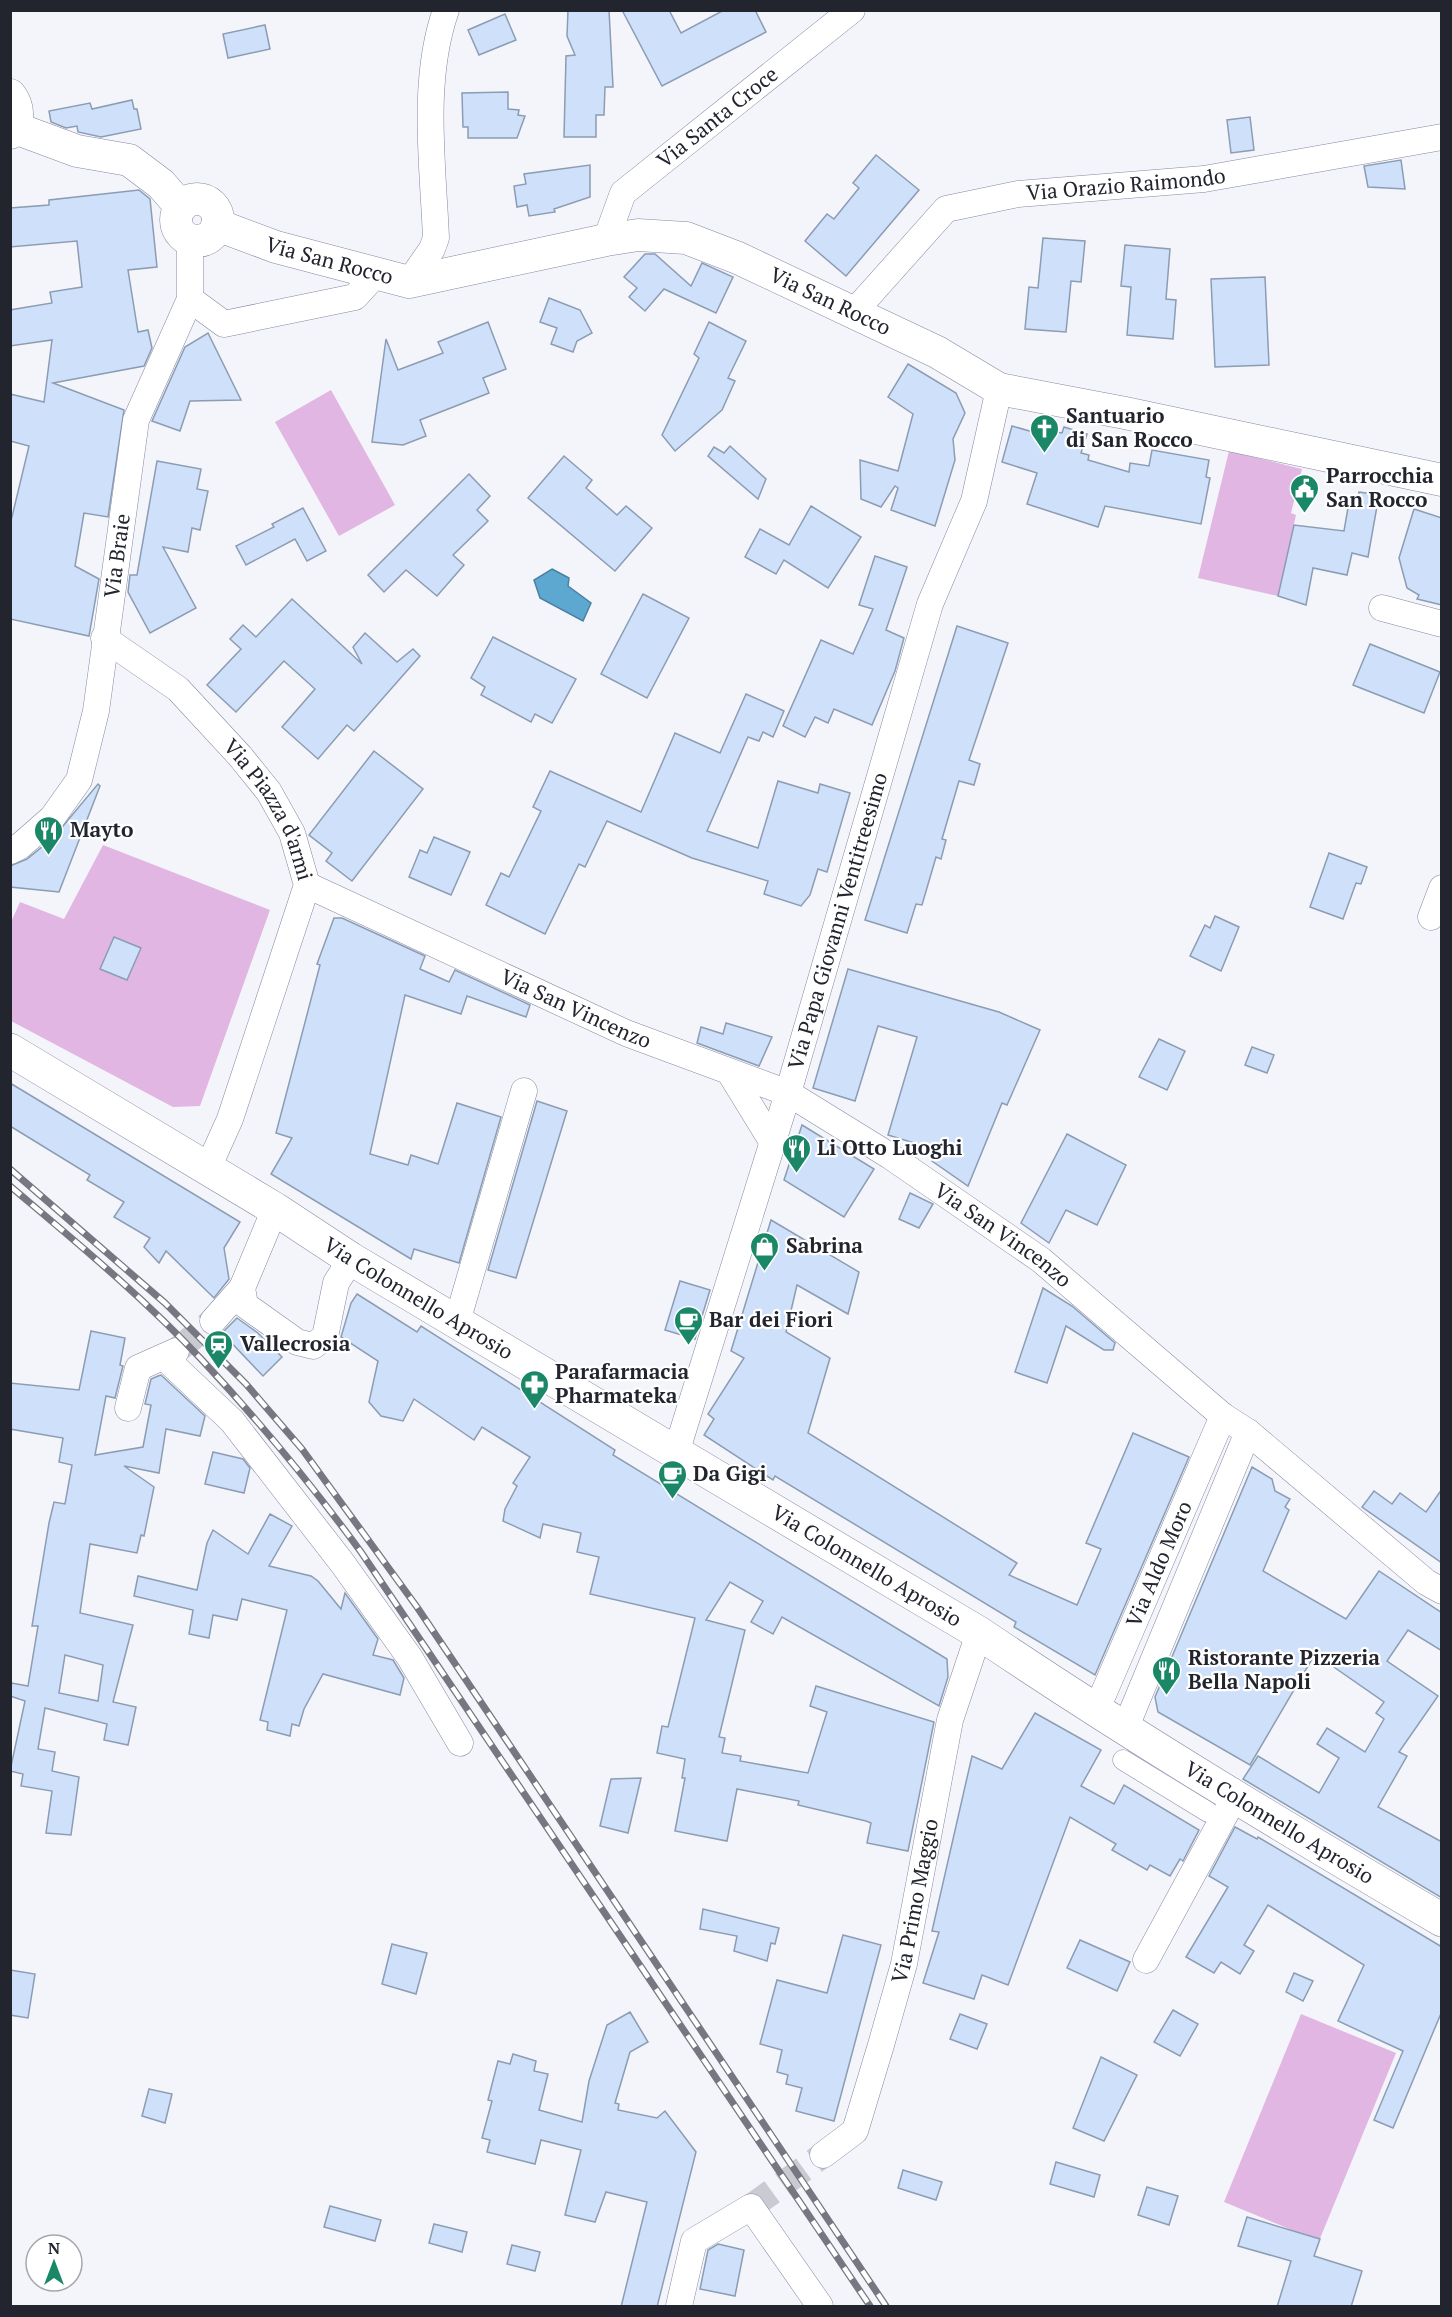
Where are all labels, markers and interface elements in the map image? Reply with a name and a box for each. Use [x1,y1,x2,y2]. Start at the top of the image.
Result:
street label: Via Santa Croce [651,60,783,174]
street label: Via Orazio Raimondo [1025,160,1228,206]
street label: Via San Rocco [262,229,396,290]
street label: Via San Rocco [765,260,896,341]
place label: Santuario di San Rocco [1066,401,1193,453]
church icon: Santuario di San Rocco [1029,412,1061,454]
place label: Parrocchia San Rocco [1326,461,1434,513]
public building icon: Parrocchia San Rocco [1289,472,1321,514]
street label: Via Braie [97,512,136,600]
street label: Via Piazza d'armi [218,732,320,884]
street label: Via Papa Giovanni Ventitreesimo [781,769,893,1073]
restaurant icon: Mayto [33,814,65,856]
place label: Mayto [70,815,133,843]
street label: Via San Vincenzo [496,962,655,1054]
restaurant icon: Li Otto Luoghi [780,1132,812,1174]
place label: Li Otto Luoghi [817,1133,962,1161]
street label: Via San Vincenzo [929,1176,1078,1293]
street label: Via Colonnello Aprosio [319,1230,519,1365]
shop icon: Sabrina [749,1230,781,1272]
place label: Sabrina [786,1231,863,1259]
cafe icon: Bar dei Fiori [672,1304,704,1346]
place label: Bar dei Fiori [709,1305,833,1333]
station icon: Vallecrosia [203,1328,235,1370]
place label: Vallecrosia [240,1329,351,1357]
place label: Parafarmacia Pharmateka [555,1357,689,1409]
pharmacy icon: Parafarmacia Pharmateka [518,1368,550,1410]
cafe icon: Da Gigi [656,1458,688,1500]
place label: Da Gigi [693,1459,767,1487]
street label: Via Aldo Moro [1119,1496,1198,1631]
street label: Via Colonnello Aprosio [767,1498,967,1633]
place label: Ristorante Pizzeria Bella Napoli [1188,1643,1380,1695]
restaurant icon: Ristorante Pizzeria Bella Napoli [1151,1654,1183,1696]
street label: Via Colonnello Aprosio [1180,1754,1379,1890]
street label: Via Primo Maggio [884,1816,944,1986]
north arrow [24,2233,84,2293]
text: N [48,2237,60,2259]

